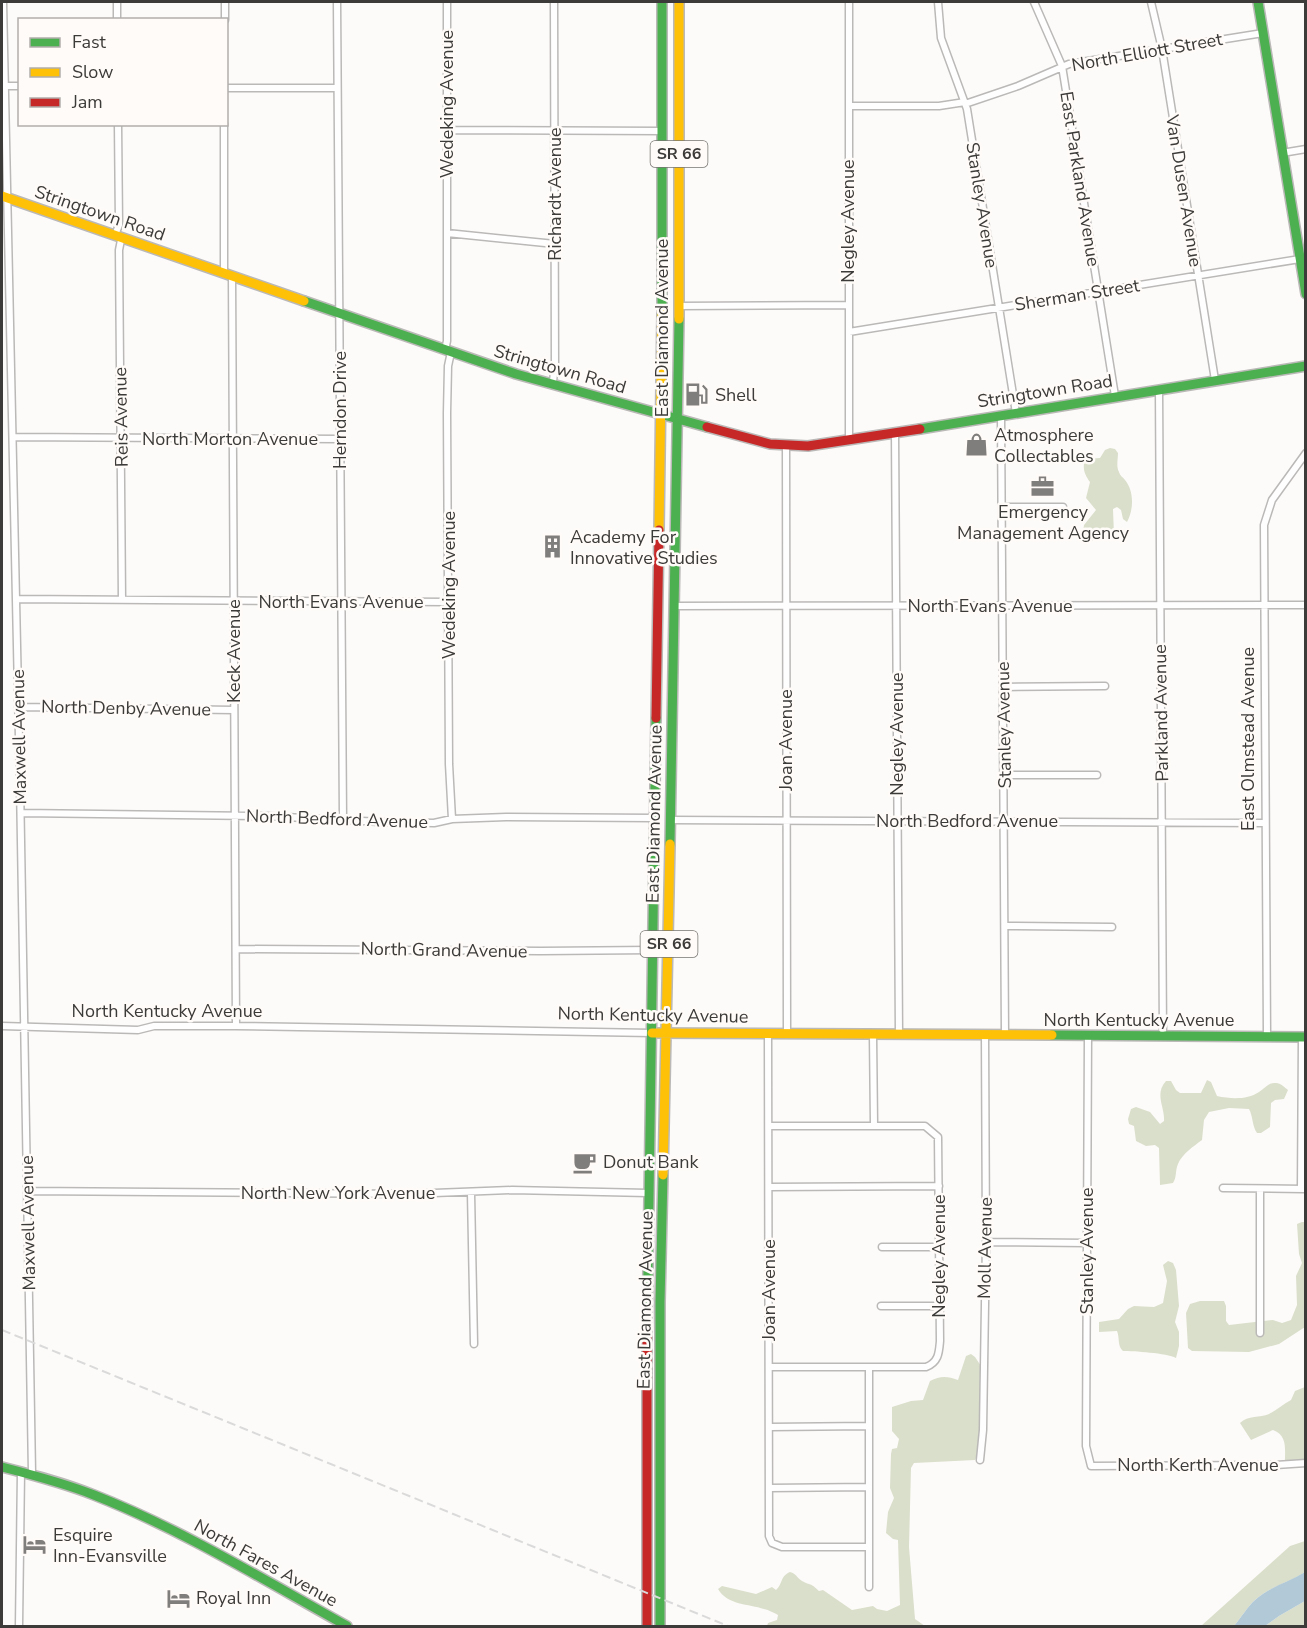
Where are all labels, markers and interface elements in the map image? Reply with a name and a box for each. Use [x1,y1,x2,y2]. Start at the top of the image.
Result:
legend [18,18,228,126]
street label: North Elliott Street [1070,27,1225,77]
text: Fast [72,30,107,54]
street label: Wedeking Avenue [435,30,459,178]
text: Slow [72,60,113,84]
text: Jam [71,90,103,114]
street label: East Parkland Avenue [1054,90,1106,268]
street label: Van Dusen Avenue [1160,112,1208,269]
street label: Richardt Avenue [543,127,567,261]
street label: Stanley Avenue [960,140,1004,270]
road number: SR 66 [650,141,708,167]
street label: Negley Avenue [836,159,860,283]
street label: Stringtown Road [31,179,169,247]
street label: East Diamond Avenue [650,239,674,417]
street label: Sherman Street [1013,273,1142,317]
street label: Stringtown Road [491,339,629,399]
street label: Herndon Drive [328,351,352,469]
street label: Reis Avenue [108,367,134,467]
street label: Stringtown Road [976,368,1114,414]
fuel station icon: Shell [684,382,710,408]
place label: Shell [715,383,757,407]
place label: Atmosphere Collectables [994,423,1094,468]
street label: North Morton Avenue [142,427,318,451]
shop icon: Atmosphere Collectables [963,432,989,458]
office icon: Emergency Management Agency [1030,473,1056,499]
place label: Emergency Management Agency [957,500,1130,545]
street label: Wedeking Avenue [437,511,461,659]
place label: Academy For Innovative Studies [570,525,718,570]
building icon: Academy For Innovative Studies [539,534,565,560]
street label: North Evans Avenue [258,590,424,614]
street label: North Evans Avenue [907,594,1073,618]
street label: Keck Avenue [222,599,246,703]
street label: Parkland Avenue [1148,644,1174,782]
street label: East Olmstead Avenue [1236,647,1260,831]
street label: Stanley Avenue [991,661,1017,789]
street label: Maxwell Avenue [6,669,32,805]
street label: Negley Avenue [885,672,909,796]
street label: Joan Avenue [774,689,798,792]
street label: North Denby Avenue [41,695,211,721]
street label: East Diamond Avenue [640,725,668,903]
street label: North Bedford Avenue [246,804,428,834]
street label: North Bedford Avenue [876,809,1058,833]
road number: SR 66 [640,931,698,957]
street label: North Grand Avenue [360,937,528,963]
street label: North Kentucky Avenue [72,999,262,1023]
street label: North Kentucky Avenue [557,1001,749,1029]
street label: North Kentucky Avenue [1044,1008,1234,1032]
cafe icon: Donut Bank [572,1149,598,1175]
place label: Donut Bank [603,1150,700,1174]
street label: Maxwell Avenue [15,1155,41,1291]
street label: North New York Avenue [241,1181,435,1205]
street label: Stanley Avenue [1075,1188,1099,1314]
street label: Negley Avenue [927,1194,951,1318]
street label: Moll Avenue [972,1197,998,1299]
street label: East Diamond Avenue [631,1211,659,1389]
street label: Joan Avenue [757,1239,781,1342]
street label: North Kerth Avenue [1117,1453,1279,1477]
street label: North Fares Avenue [190,1514,342,1612]
place label: Esquire Inn-Evansville [53,1523,167,1568]
hotel icon: Esquire Inn-Evansville [22,1532,48,1558]
hotel icon: Royal Inn [165,1585,191,1611]
place label: Royal Inn [196,1586,271,1610]

